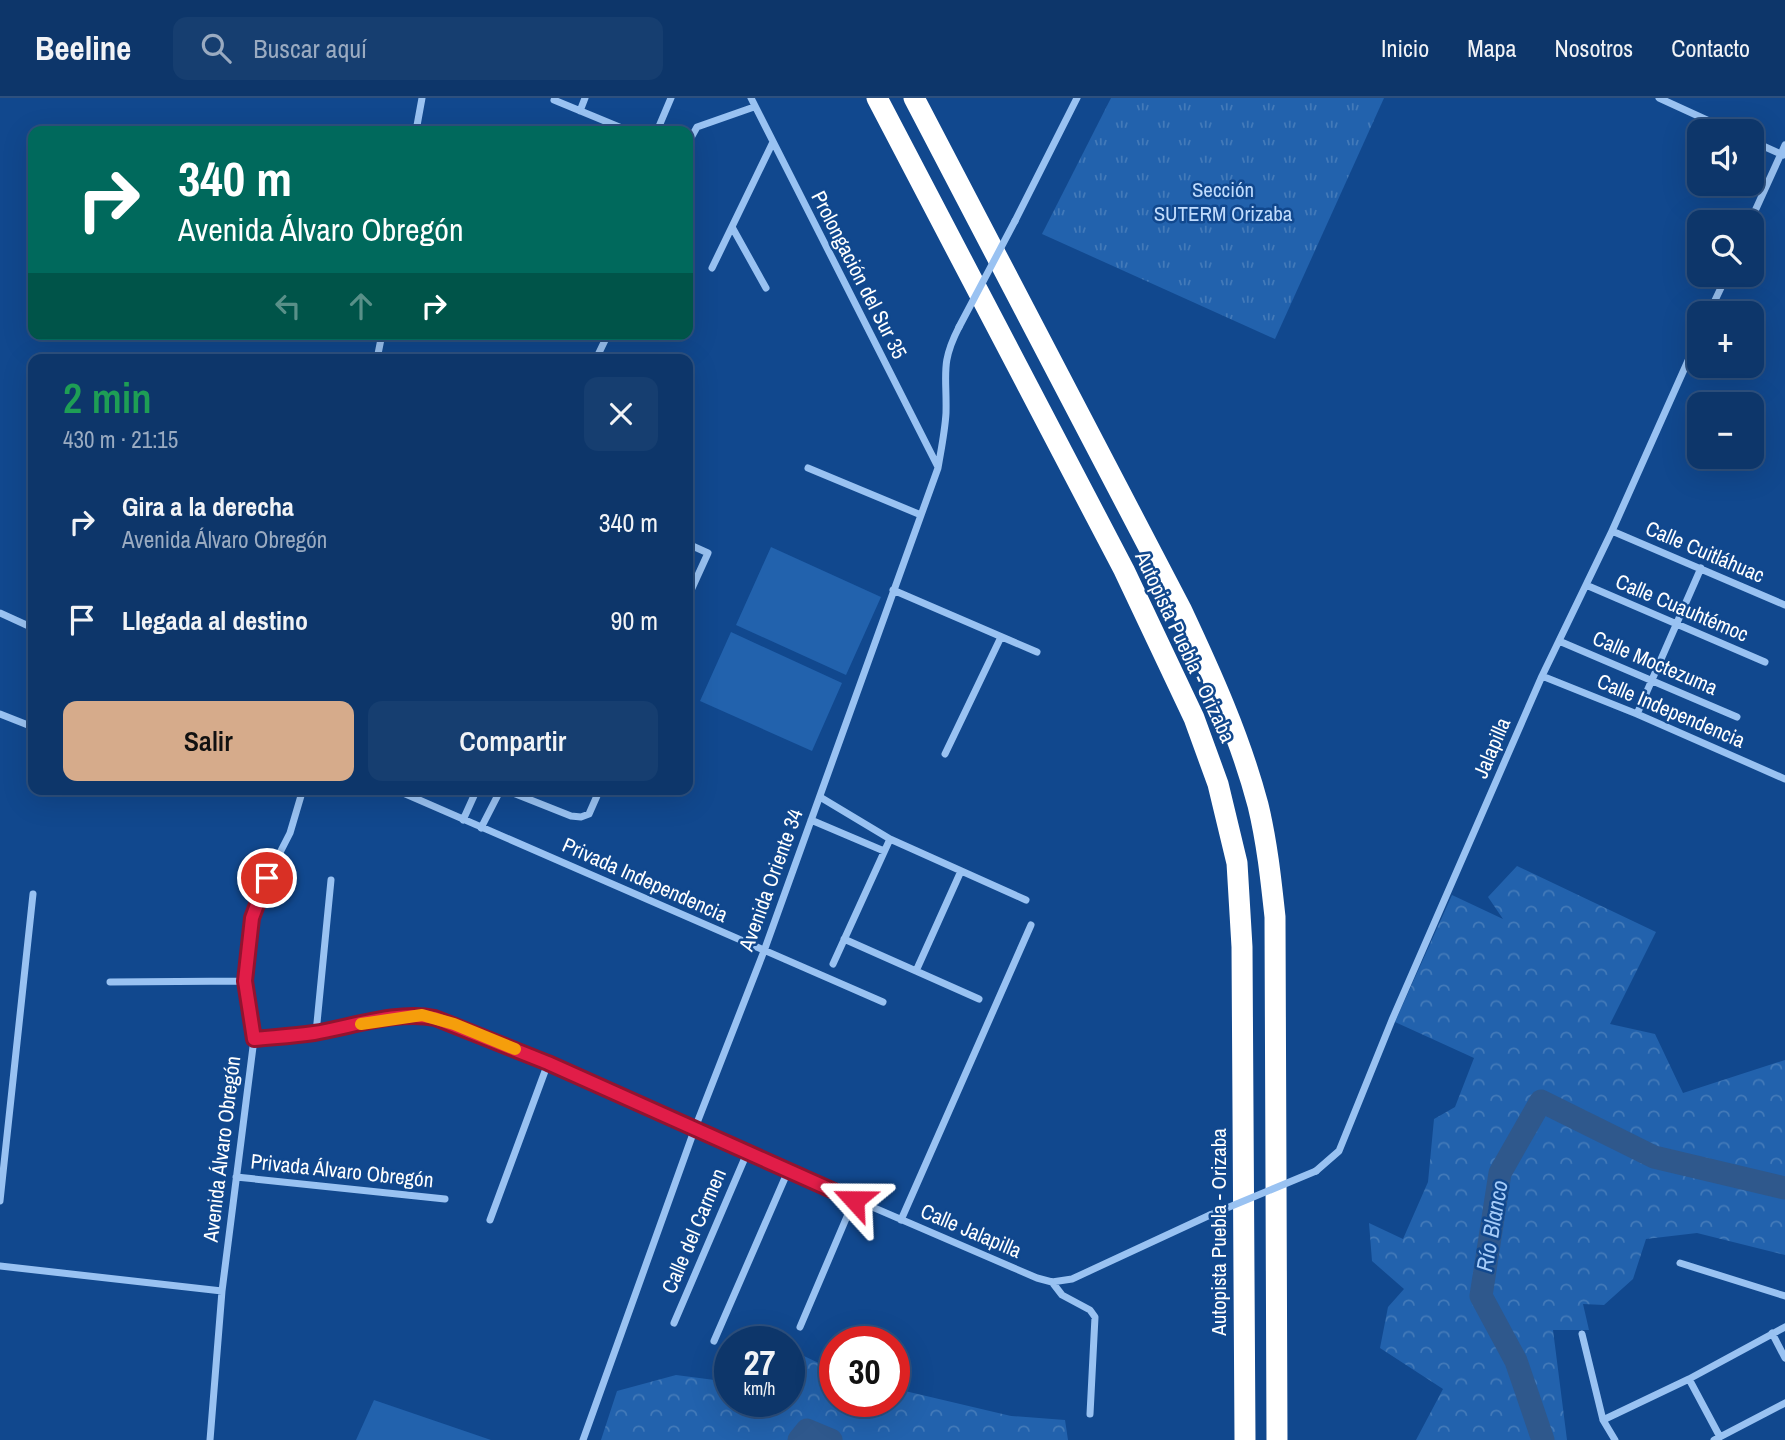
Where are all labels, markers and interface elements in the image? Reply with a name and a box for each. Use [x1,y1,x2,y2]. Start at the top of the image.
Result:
search box [173,17,663,80]
text: Beeline [35,26,131,70]
icon: search [197,29,235,67]
text: Buscar aquí [253,31,367,66]
text: Inicio [1381,32,1429,64]
text: Mapa [1467,32,1516,64]
text: Nosotros [1554,32,1633,64]
text: Contacto [1671,32,1750,64]
map controls [1687,119,1764,469]
button: sound [1687,119,1764,196]
text: 340 m [178,145,292,211]
icon: right [63,154,154,245]
park label: Sección SUTERM Orizaba [1154,175,1293,228]
street label: Prolongación del Sur 35 [805,186,914,364]
text: Avenida Álvaro Obregón [178,208,463,251]
button: search [1687,210,1764,287]
icon: left [269,287,307,325]
icon: ahead [342,287,380,325]
icon: right [415,287,453,325]
button: + [1687,301,1764,378]
text: 2 min [63,370,152,426]
button: close [584,377,658,451]
button: − [1687,392,1764,469]
text: 430 m · 21:15 [63,424,178,455]
text: Gira a la derecha [122,489,294,524]
icon: right [63,503,101,541]
text: 340 m [599,505,658,540]
street label: Calle Cuitláhuac [1641,514,1769,590]
text: Avenida Álvaro Obregón [122,524,327,555]
street label: Autopista Puebla - Orizaba [1128,546,1243,747]
street label: Calle Cuauhtémoc [1611,567,1753,649]
icon: arrive [63,601,101,639]
text: Llegada al destino [122,603,308,638]
text: 90 m [611,603,658,638]
street label: Calle Moctezuma [1588,623,1722,702]
street label: Calle Independencia [1593,666,1750,755]
button: Salir [63,701,354,781]
button: Compartir [368,701,658,781]
street label: Jalapilla [1466,713,1517,783]
street label: Avenida Oriente 34 [731,804,810,956]
street label: Privada Independencia [558,830,733,929]
pin [237,848,297,908]
icon: arrive [248,859,286,897]
street label: Avenida Álvaro Obregón [196,1054,247,1245]
street label: Autopista Puebla - Orizaba [1204,1128,1233,1337]
street label: Privada Álvaro Obregón [249,1146,435,1195]
position arrow [817,1163,891,1237]
street label: Calle del Carmen [654,1164,733,1298]
water label: Río Blanco [1468,1178,1515,1274]
street label: Calle Jalapilla [916,1196,1027,1265]
speed limit sign: 30 [819,1326,910,1417]
text: 27 [744,1339,775,1386]
text: km/h [744,1376,776,1401]

